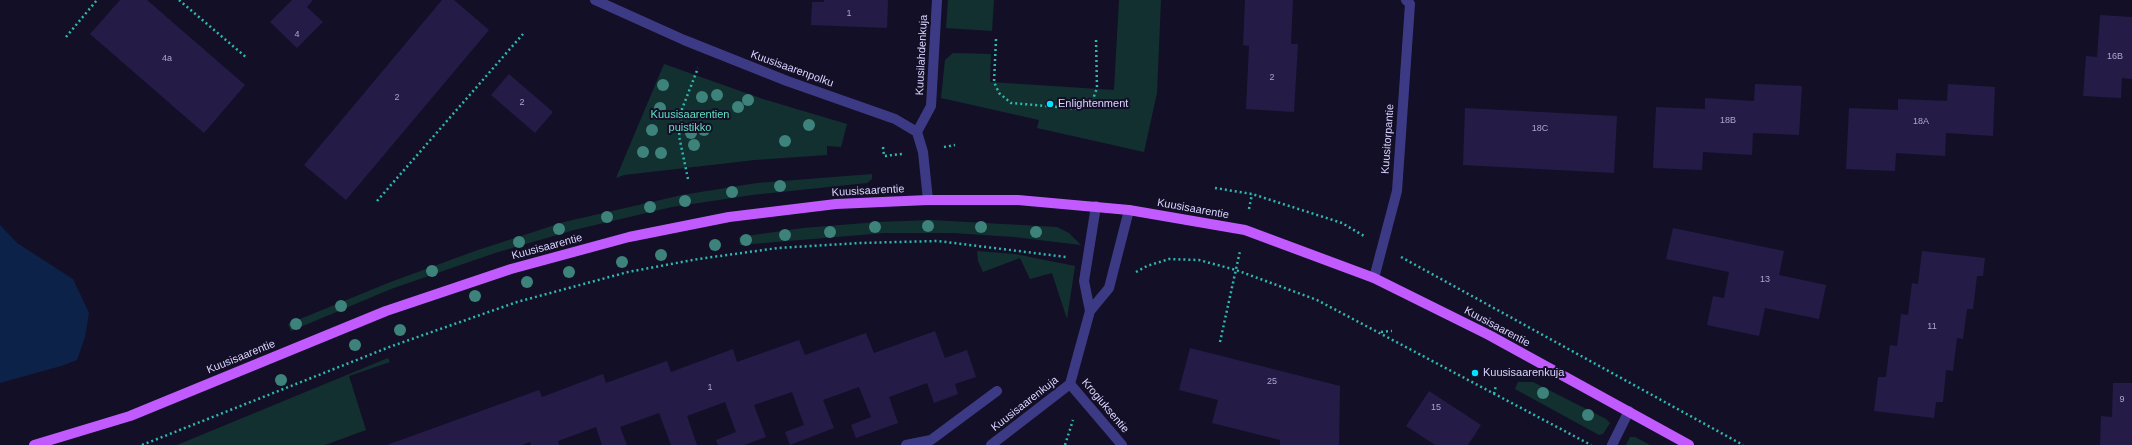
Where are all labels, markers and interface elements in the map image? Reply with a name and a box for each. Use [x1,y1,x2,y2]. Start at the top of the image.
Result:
house number: 1 [846,9,852,19]
street label: Kuusilahdenkuja [913,14,931,96]
house number: 4 [294,30,300,40]
street label: Kuusisaarenpolku [749,48,835,90]
house number: 16B [2107,52,2123,62]
house number: 4a [162,54,172,64]
house number: 2 [1269,73,1275,83]
house number: 2 [394,93,400,103]
place label: Enlightenment [1058,97,1128,111]
house number: 2 [519,98,525,108]
marker: Enlightenment [1045,99,1055,109]
street label: Kuusitorpantie [1379,103,1397,175]
park label: Kuusisaarentien puistikko [651,108,729,134]
house number: 18B [1720,116,1736,126]
house number: 18A [1913,117,1929,127]
house number: 18C [1532,124,1548,134]
street label: Kuusisaarentie [831,183,905,199]
street label: Kuusisaarentie [1156,196,1230,222]
street label: Kuusisaarentie [510,231,584,263]
house number: 13 [1760,275,1770,285]
street label: Kuusisaarentie [1462,304,1532,350]
house number: 11 [1927,322,1937,332]
street label: Kuusisaarentie [205,337,277,377]
place label: Kuusisaarenkuja [1483,366,1564,380]
marker: Kuusisaarenkuja [1470,368,1480,378]
street label: Kuusisaarenkuja [989,374,1061,434]
street label: Krogiuksentie [1079,376,1131,436]
house number: 25 [1267,377,1277,387]
house number: 1 [707,383,713,393]
house number: 9 [2119,395,2125,405]
house number: 15 [1431,403,1441,413]

